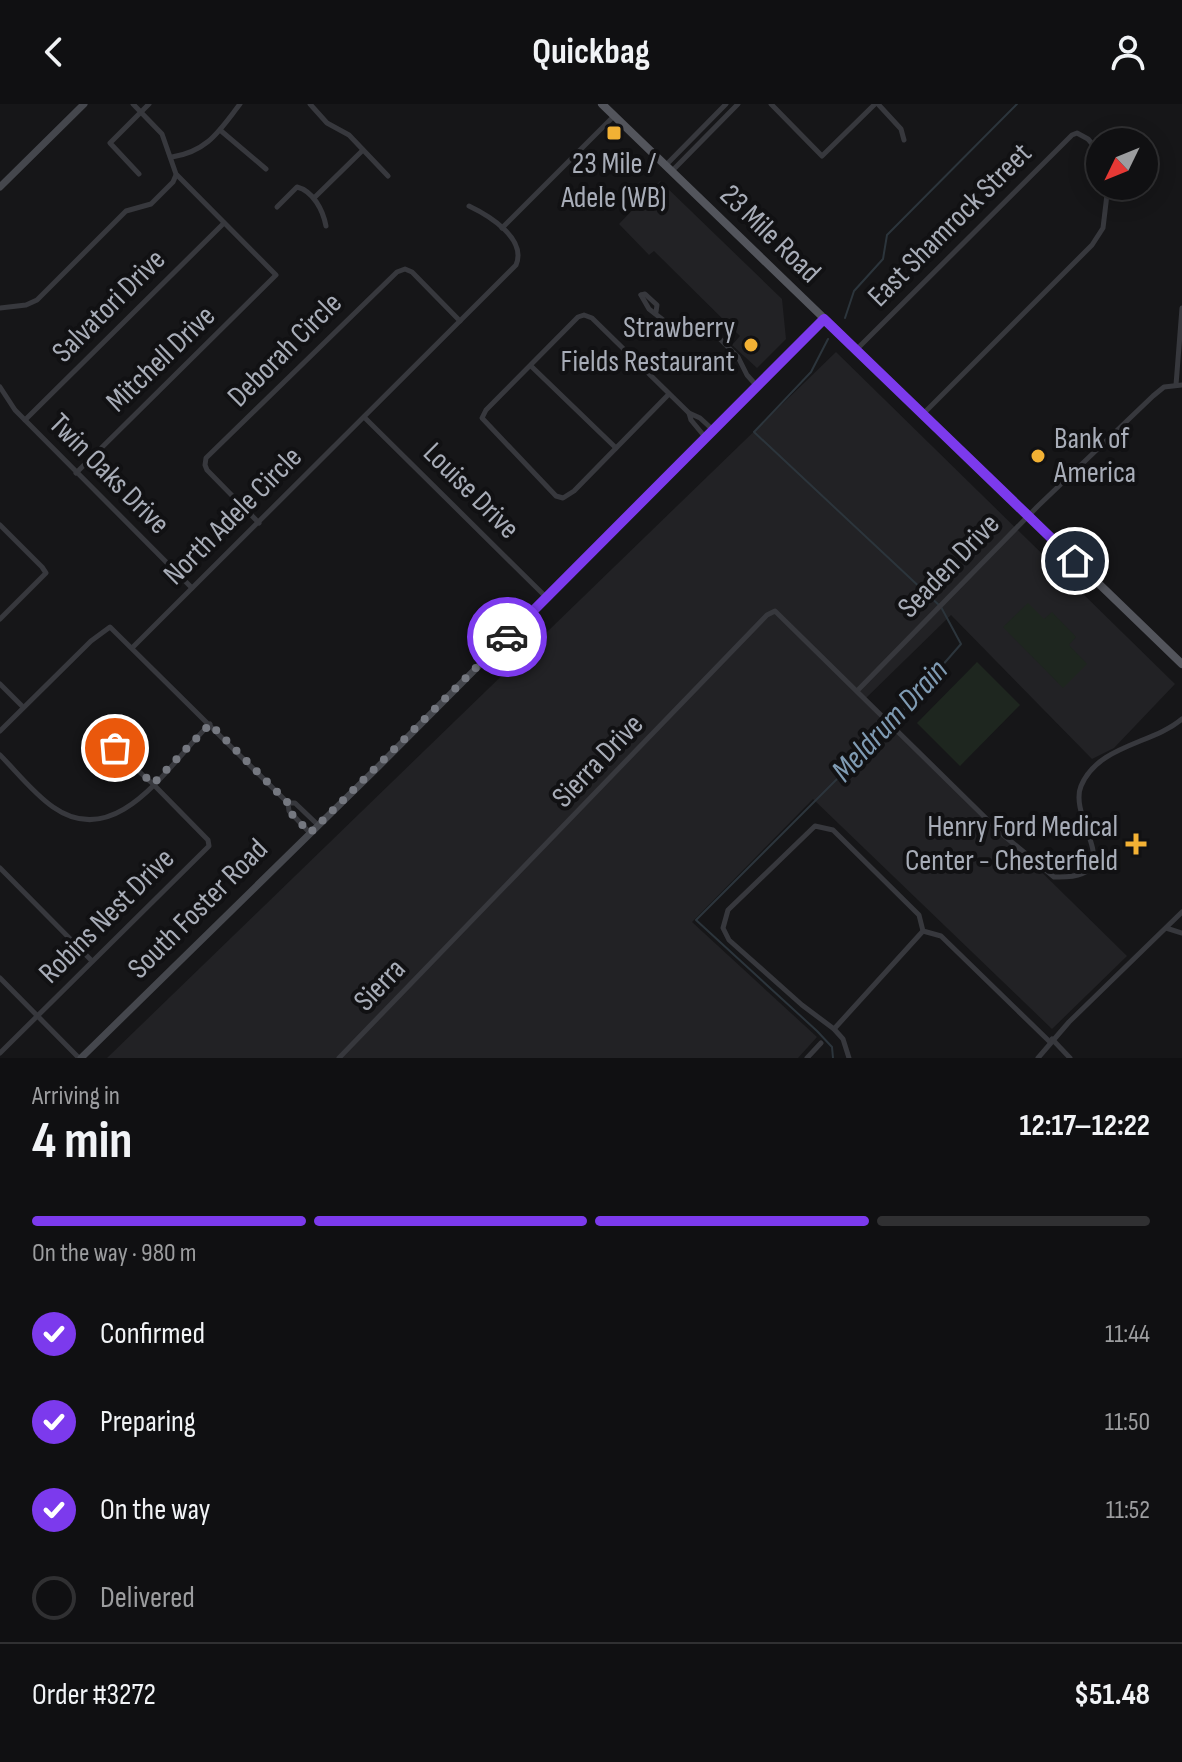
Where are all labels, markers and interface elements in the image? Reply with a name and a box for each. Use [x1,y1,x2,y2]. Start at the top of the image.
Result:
icon: back [32,30,76,74]
icon: person [1106,30,1150,74]
text: Quickbag [532,31,650,74]
marker: 23 Mile / Adele (WB) [605,124,623,142]
north arrow [1086,128,1158,200]
map controls [1086,128,1158,200]
street label: East Shamrock Street [861,136,1039,314]
place label: 23 Mile / Adele (WB) [560,146,667,216]
street label: 23 Mile Road [712,177,828,291]
street label: Salvatori Drive [45,242,173,370]
street label: Deborah Circle [220,285,350,415]
street label: Mitchell Drive [99,298,223,420]
place label: Strawberry Fields Restaurant [561,310,735,380]
marker: Strawberry Fields Restaurant [742,336,760,354]
street label: Twin Oaks Drive [41,406,177,542]
place label: Bank of America [1053,421,1136,491]
street label: Louise Drive [415,435,527,547]
street label: North Adele Circle [156,439,310,593]
marker: Bank of America [1029,447,1047,465]
street label: Seaden Drive [891,506,1007,626]
pin [1041,527,1109,595]
icon: home [1053,539,1097,583]
courier [467,597,547,677]
icon: car [485,615,529,659]
water label: Meldrum Drain [823,652,957,790]
street label: Sierra Drive [545,707,651,815]
pin [81,714,149,782]
icon: bag [93,726,137,770]
place label: Henry Ford Medical Center - Chesterfield [905,809,1118,879]
street label: South Foster Road [121,832,275,986]
marker: Henry Ford Medical Center - Chesterfield [1125,833,1147,855]
street label: Robins Nest Drive [32,841,182,991]
street label: Sierra [347,951,413,1019]
text: Arriving in [32,1081,120,1112]
text: 12:17–12:22 [1019,1108,1150,1144]
text: 4 min [32,1110,132,1173]
text: On the way · 980 m [32,1238,196,1269]
icon: check [32,1312,76,1356]
text: Confirmed [100,1316,205,1352]
text: 11:44 [1105,1319,1150,1350]
icon: check [32,1400,76,1444]
text: Preparing [100,1404,196,1440]
text: 11:50 [1105,1407,1150,1438]
icon: check [32,1488,76,1532]
text: On the way [100,1492,210,1528]
text: 11:52 [1106,1495,1150,1526]
text: Delivered [100,1580,195,1616]
text: Order #3272 [32,1677,156,1713]
text: $51.48 [1074,1677,1150,1713]

